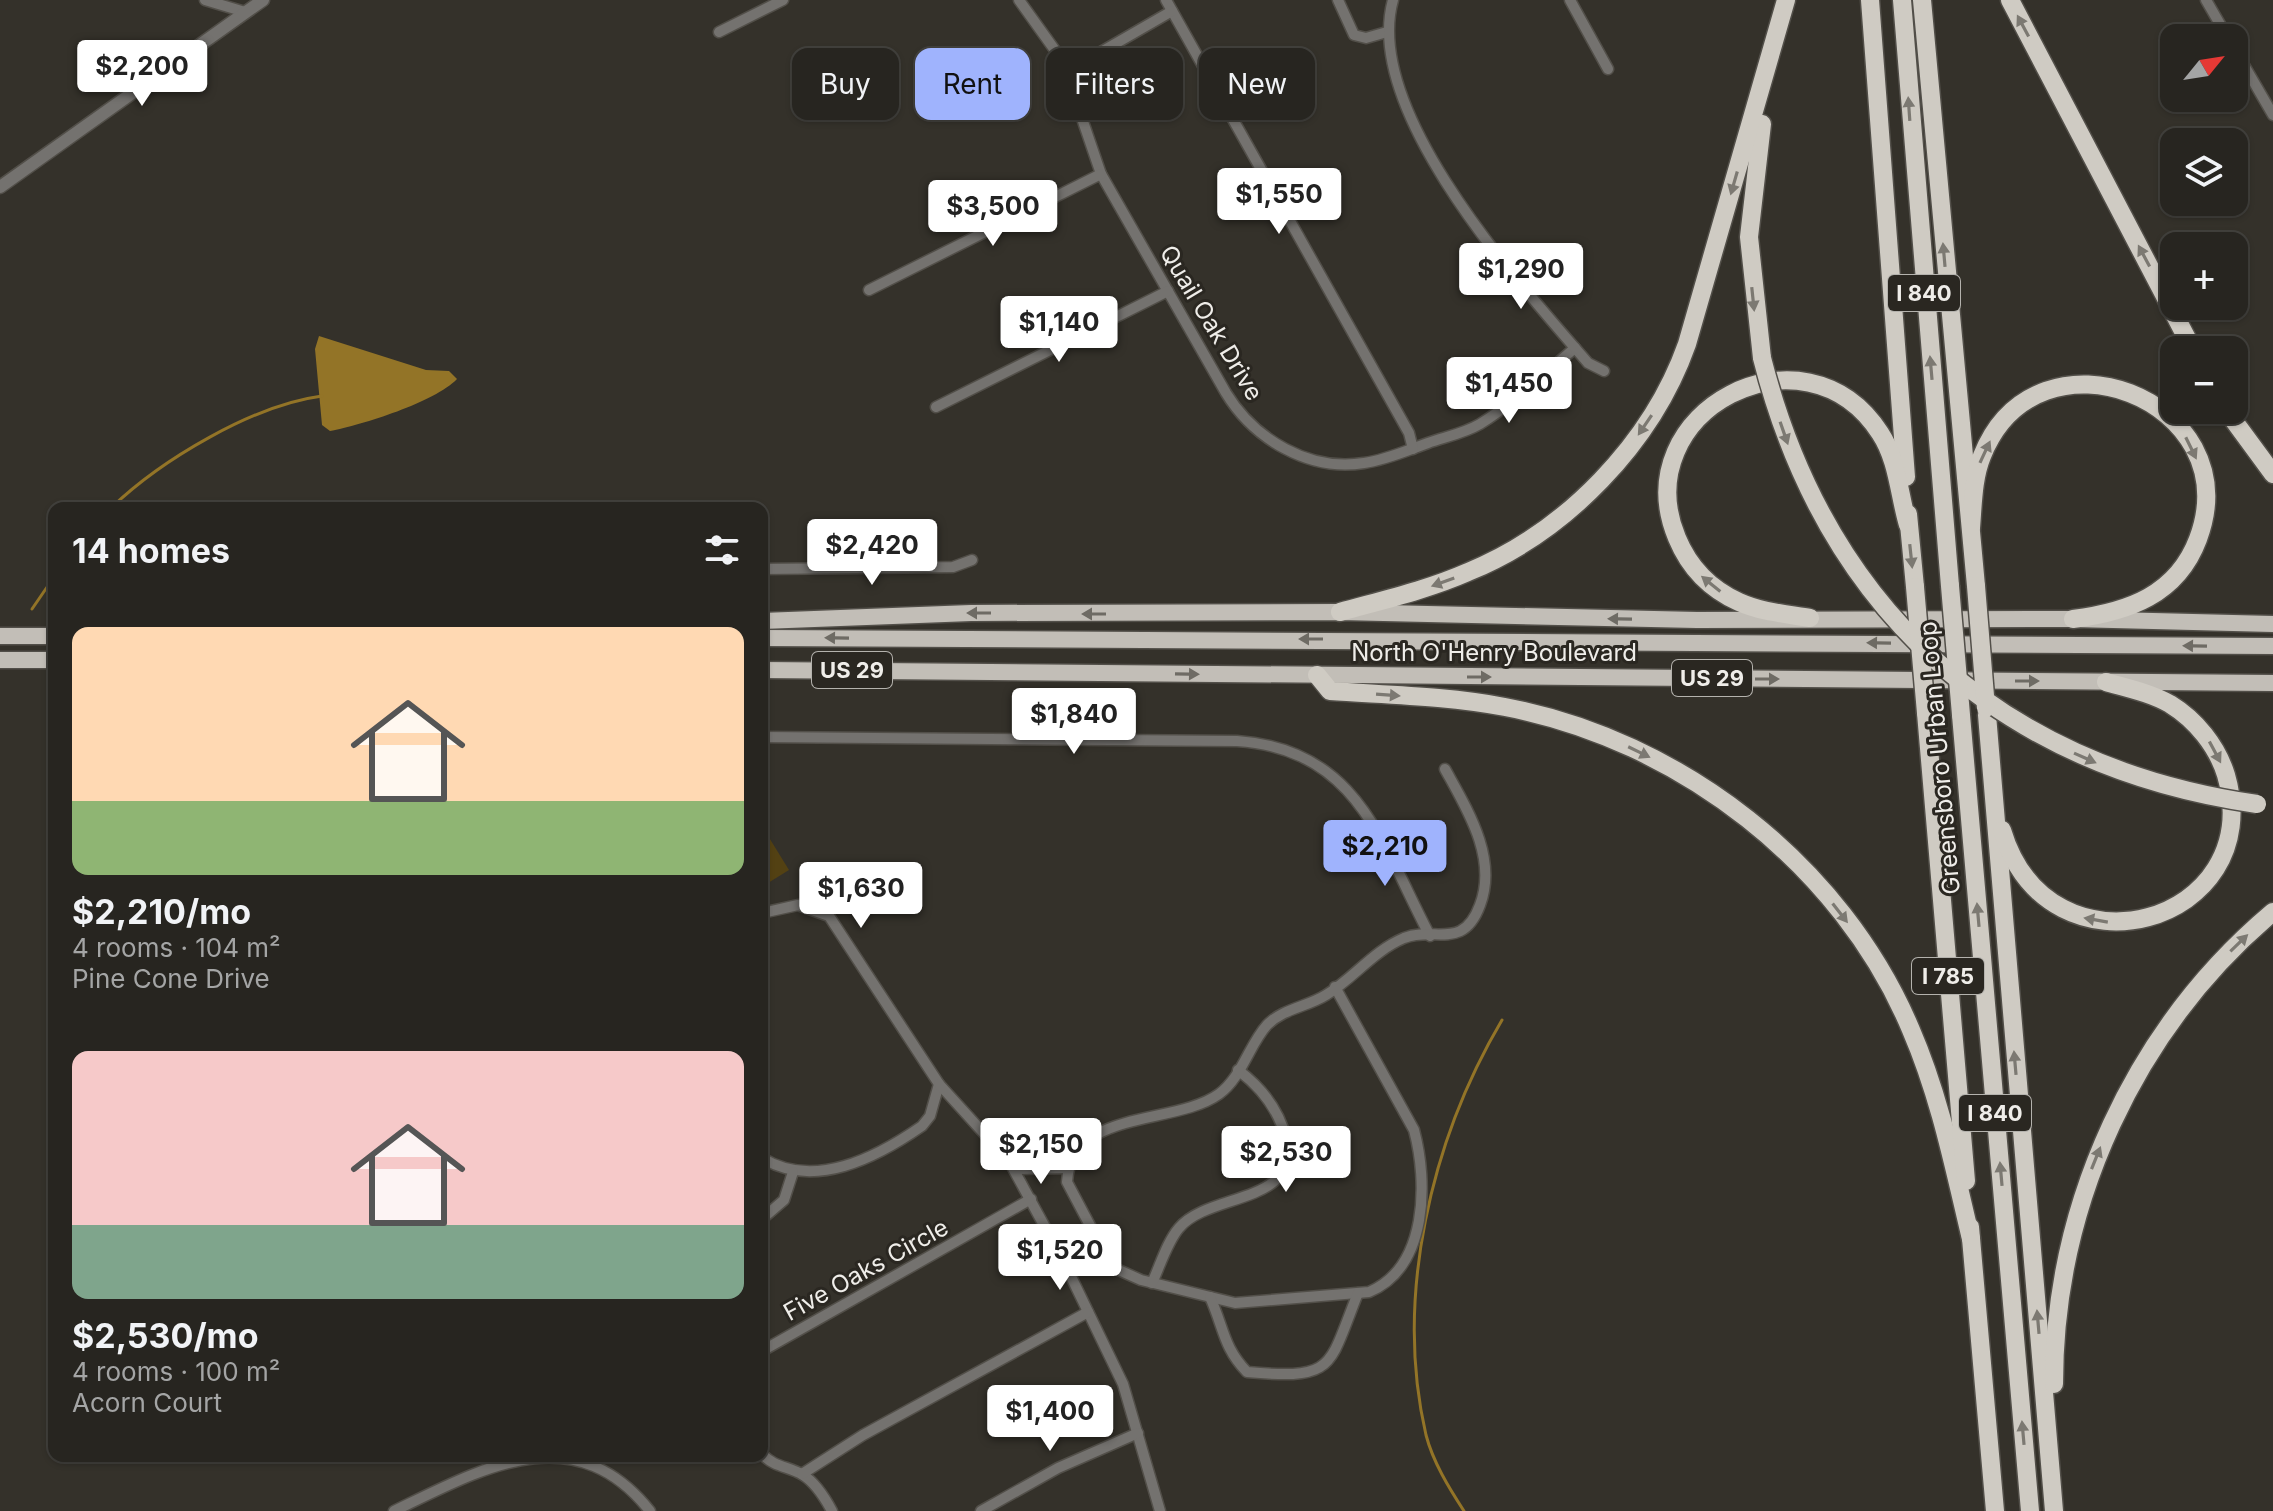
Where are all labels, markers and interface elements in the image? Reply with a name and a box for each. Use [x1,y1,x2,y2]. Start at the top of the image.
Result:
one-way arrow [2017,14,2030,37]
north arrow [2160,24,2248,112]
map controls [2160,24,2248,424]
pin: $2,200 [77,40,207,108]
chip: Buy [792,48,899,120]
chip: Rent [915,48,1030,120]
chip: Filters [1046,48,1183,120]
chip: New [1199,48,1315,120]
text: $2,200 [95,50,189,81]
one-way arrow [1902,96,1915,121]
button: layers [2160,128,2248,216]
pin: $1,550 [1214,168,1344,236]
one-way arrow [1727,171,1740,195]
text: $1,550 [1235,178,1323,209]
pin: $3,500 [928,180,1058,248]
text: $3,500 [946,190,1040,221]
button: + [2160,232,2248,320]
street label: Quail Oak Drive [1154,240,1269,406]
one-way arrow [1938,242,1951,267]
pin: $1,290 [1456,243,1586,311]
one-way arrow [2137,245,2150,268]
text: $1,290 [1477,253,1565,284]
road number: I 840 [1888,275,1960,311]
one-way arrow [1747,287,1760,312]
pin: $1,140 [994,296,1124,364]
text: $1,140 [1019,306,1099,337]
button: − [2160,336,2248,424]
one-way arrow [1924,355,1937,380]
pin: $1,450 [1444,357,1574,425]
text: $1,450 [1465,367,1553,398]
one-way arrow [1638,415,1653,436]
one-way arrow [1778,421,1790,445]
one-way arrow [2184,436,2198,459]
one-way arrow [1978,440,1992,463]
pin: $2,420 [807,519,937,587]
icon: filters [700,528,744,572]
text: $2,420 [825,529,919,560]
text: 14 homes [72,530,230,571]
one-way arrow [1905,544,1918,569]
one-way arrow [1430,576,1454,589]
one-way arrow [1701,576,1721,593]
one-way arrow [966,607,991,619]
one-way arrow [1081,608,1106,620]
one-way arrow [1607,612,1632,625]
street label: Greensboro Urban Loop [1913,620,1966,896]
one-way arrow [824,632,849,645]
one-way arrow [1298,633,1323,645]
one-way arrow [1866,637,1891,649]
street label: North O'Henry Boulevard [1351,638,1637,667]
one-way arrow [2182,640,2207,652]
road number: US 29 [812,652,892,688]
road number: US 29 [1672,660,1752,696]
one-way arrow [1175,667,1200,680]
one-way arrow [1467,670,1492,683]
one-way arrow [1755,673,1780,685]
one-way arrow [2015,675,2040,687]
icon: home [336,679,480,823]
pin: $1,840 [1009,688,1139,756]
one-way arrow [1376,689,1401,702]
text: $1,840 [1030,698,1118,729]
one-way arrow [2208,741,2222,763]
one-way arrow [1628,745,1651,759]
one-way arrow [2074,751,2097,765]
pin: $2,210 [1320,820,1450,888]
text: $2,210 [1341,830,1429,861]
pin: $1,630 [796,862,926,930]
text: $1,630 [817,872,905,903]
text: $2,210/mo [72,891,251,932]
one-way arrow [1971,902,1984,927]
one-way arrow [1831,903,1848,923]
one-way arrow [2084,914,2109,926]
text: 4 rooms · 104 m² [72,932,281,963]
one-way arrow [2229,934,2248,953]
road number: I 785 [1912,958,1984,994]
text: Pine Cone Drive [72,963,270,994]
one-way arrow [2008,1050,2021,1075]
road number: I 840 [1959,1095,2031,1131]
icon: home [336,1103,480,1247]
pin: $2,150 [976,1118,1106,1186]
pin: $2,530 [1221,1126,1351,1194]
text: $2,150 [998,1128,1084,1159]
text: $2,530 [1240,1136,1332,1167]
one-way arrow [2090,1146,2103,1170]
one-way arrow [1994,1161,2007,1186]
street label: Five Oaks Circle [778,1212,953,1327]
pin: $1,520 [995,1224,1125,1292]
text: $1,520 [1016,1234,1104,1265]
one-way arrow [2031,1309,2044,1334]
text: $2,530/mo [72,1315,259,1356]
text: 4 rooms · 100 m² [72,1356,280,1387]
pin: $1,400 [985,1385,1115,1453]
text: Acorn Court [72,1387,222,1418]
text: $1,400 [1005,1395,1095,1426]
one-way arrow [2017,1420,2030,1445]

